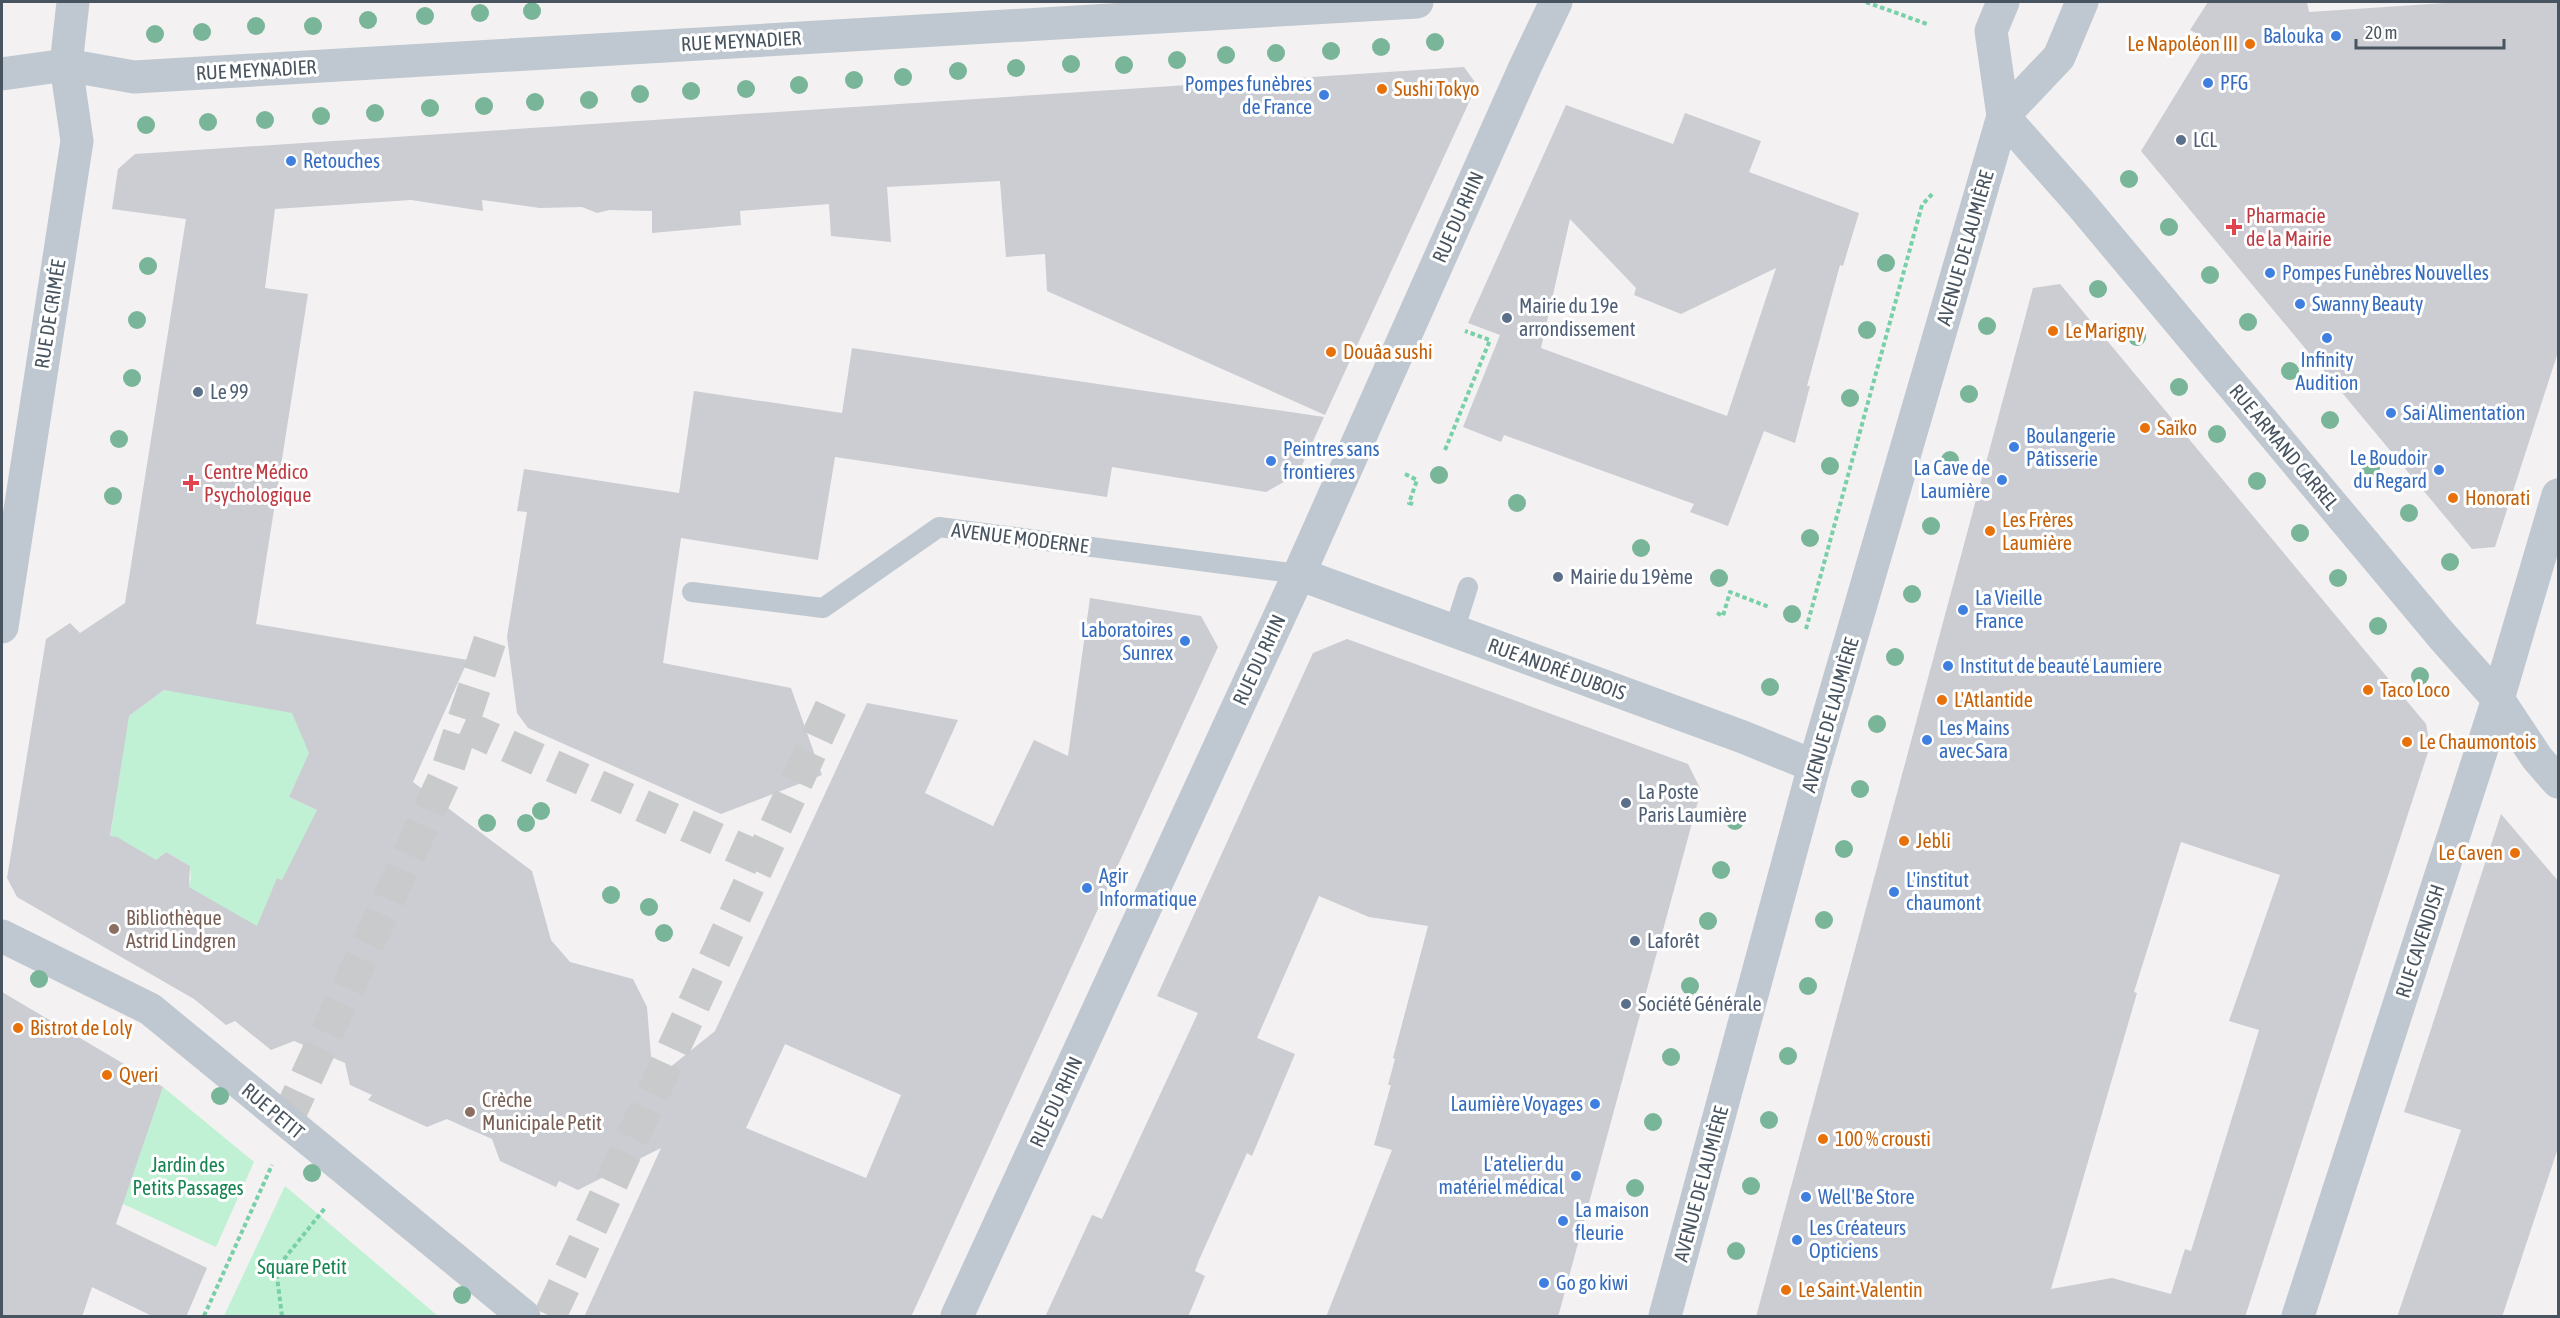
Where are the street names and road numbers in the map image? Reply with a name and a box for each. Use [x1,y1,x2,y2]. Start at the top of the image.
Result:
street label: RUE MEYNADIER [680,26,802,55]
street label: RUE MEYNADIER [195,55,317,84]
street label: AVENUE DE LAUMIÈRE [1931,167,1998,328]
street label: RUE DU RHIN [1427,168,1488,266]
street label: RUE DE CRIMÉE [30,257,70,370]
street label: RUE ARMAND CARREL [2225,379,2344,514]
street label: AVENUE MODERNE [950,518,1090,557]
street label: RUE DU RHIN [1228,611,1290,709]
street label: RUE ANDRÉ DUBOIS [1485,633,1629,704]
street label: AVENUE DE LAUMIÈRE [1796,634,1863,795]
street label: RUE CAVENDISH [2390,881,2449,1000]
street label: RUE DU RHIN [1025,1053,1087,1151]
street label: RUE PETIT [238,1078,309,1143]
street label: AVENUE DE LAUMIÈRE [1669,1103,1732,1264]

